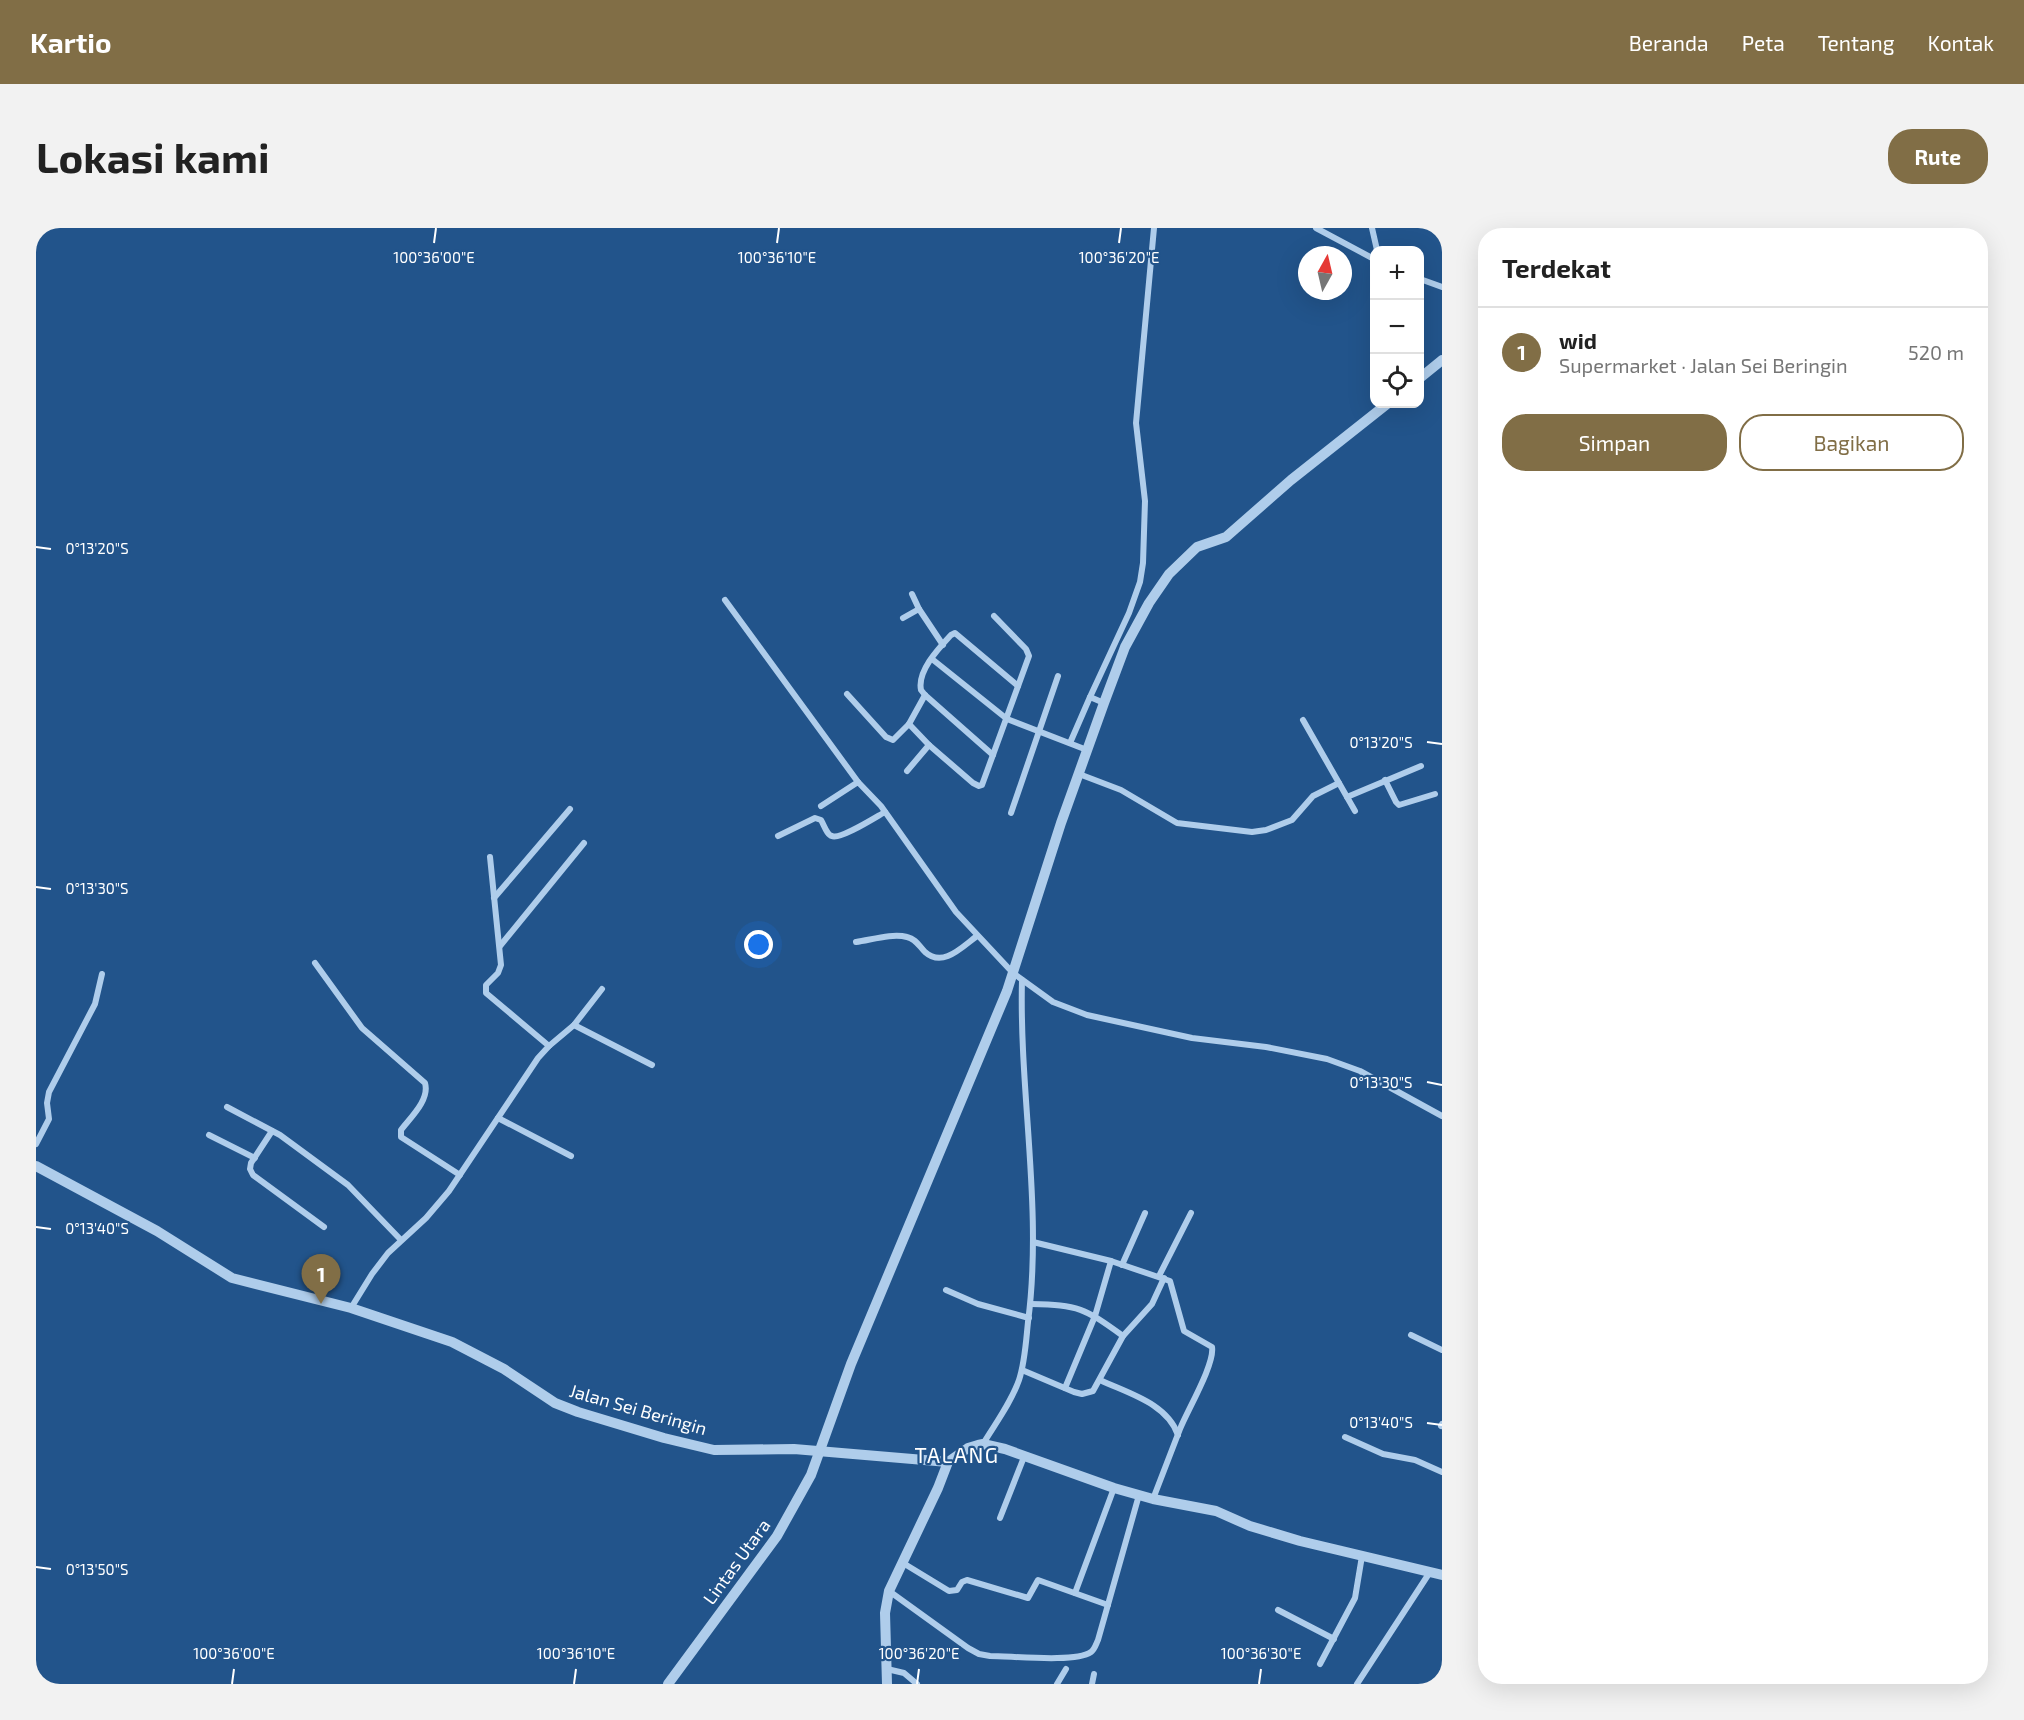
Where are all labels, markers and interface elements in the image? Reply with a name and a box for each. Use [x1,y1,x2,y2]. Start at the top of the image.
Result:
text: Kartio [30,25,111,59]
text: Beranda [1629,30,1709,55]
text: Peta [1742,30,1785,55]
text: Tentang [1818,30,1895,55]
text: Kontak [1928,30,1994,55]
button: Rute [1888,129,1988,184]
text: Lokasi kami [36,131,270,181]
north arrow [1298,246,1352,300]
map controls [1370,246,1424,408]
button: + [1370,246,1424,300]
text: 100°36'00"E [393,248,475,266]
text: 100°36'10"E [738,248,816,266]
text: 100°36'20"E [1079,248,1159,266]
text: Terdekat [1502,252,1611,283]
button: − [1370,300,1424,354]
text: wid [1559,327,1597,353]
text: 1 [1517,340,1526,364]
text: 520 m [1908,340,1964,364]
text: Supermarket · Jalan Sei Beringin [1559,353,1848,377]
button: locate [1370,354,1424,408]
button: Simpan [1502,414,1727,471]
button: Bagikan [1739,414,1964,471]
text: 0°13'20"S [65,539,129,557]
text: 0°13'20"S [1349,733,1413,751]
text: 0°13'30"S [65,879,129,897]
your location [744,930,773,959]
text: 0°13'30"S [1349,1073,1413,1091]
text: 0°13'40"S [65,1219,129,1237]
pin: 1 [302,1254,340,1304]
street label: Jalan Sei Beringin [567,1379,710,1439]
text: 0°13'40"S [1349,1413,1413,1431]
district label: TALANG [915,1442,999,1467]
street label: Lintas Utara [698,1515,774,1608]
text: 0°13'50"S [66,1560,128,1578]
text: 100°36'00"E [193,1644,275,1662]
text: 100°36'10"E [537,1644,615,1662]
text: 100°36'20"E [879,1644,959,1662]
text: 100°36'30"E [1221,1644,1301,1662]

